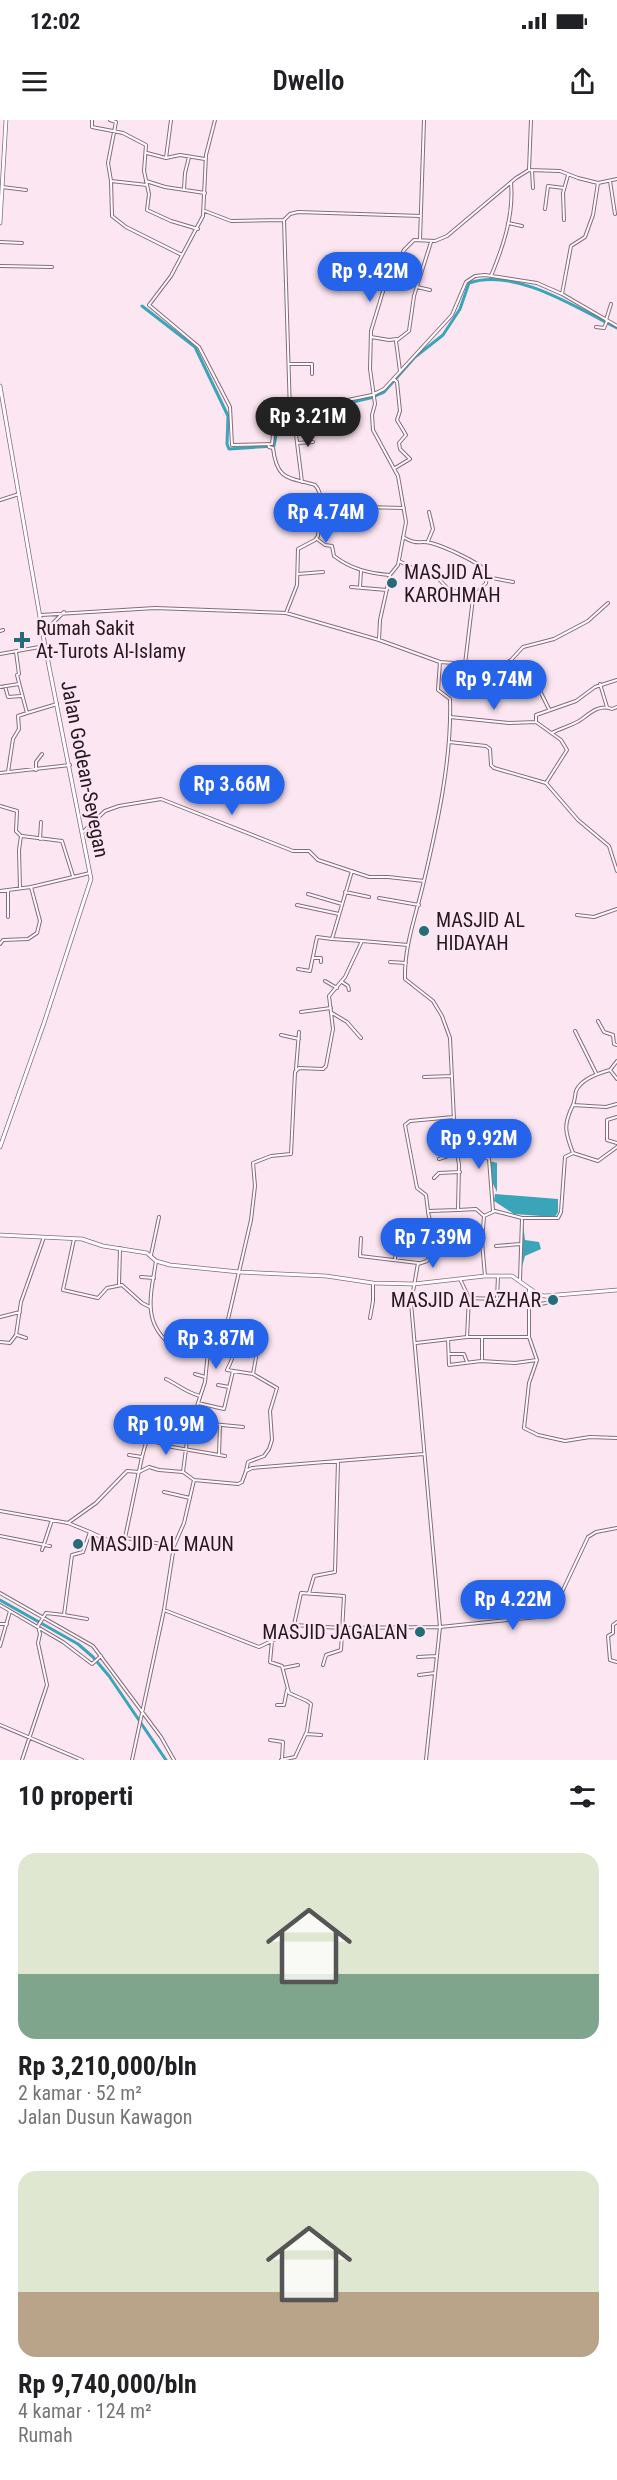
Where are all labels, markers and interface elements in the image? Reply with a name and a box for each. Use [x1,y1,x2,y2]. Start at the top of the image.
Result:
text: 12:02 [30,9,81,34]
icon: menu [18,65,51,98]
text: Dwello [272,65,345,97]
icon: share [566,65,599,98]
pin: Rp 9.42M [308,252,432,303]
text: Rp 9.42M [332,259,408,283]
pin: Rp 3.21M [246,397,370,448]
text: Rp 3.21M [270,404,346,428]
pin: Rp 4.74M [264,493,388,544]
text: Rp 4.74M [288,500,364,524]
place label: MASJID AL KAROHMAH [404,560,501,607]
marker: MASJID AL KAROHMAH [385,576,399,590]
place label: Rumah Sakit At-Turots Al-Islamy [36,616,186,663]
marker: Rumah Sakit At-Turots Al-Islamy [13,631,31,649]
pin: Rp 9.74M [432,660,556,711]
text: Rp 9.74M [456,667,532,691]
street label: Jalan Godean-Seyegan [56,679,114,859]
pin: Rp 3.66M [170,765,294,816]
text: Rp 3.66M [194,772,270,796]
place label: MASJID AL HIDAYAH [436,908,525,955]
marker: MASJID AL HIDAYAH [417,924,431,938]
pin: Rp 9.92M [417,1119,541,1170]
text: Rp 9.92M [441,1126,517,1150]
pin: Rp 7.39M [371,1218,495,1269]
text: Rp 7.39M [395,1225,471,1249]
place label: MASJID AL AZHAR [391,1288,541,1312]
marker: MASJID AL AZHAR [546,1293,560,1307]
pin: Rp 3.87M [154,1319,278,1370]
text: Rp 3.87M [178,1326,254,1350]
pin: Rp 10.9M [104,1405,228,1456]
text: Rp 10.9M [128,1412,204,1436]
place label: MASJID AL MAUN [90,1532,234,1556]
marker: MASJID AL MAUN [71,1537,85,1551]
pin: Rp 4.22M [451,1580,575,1631]
text: Rp 4.22M [475,1587,551,1611]
place label: MASJID JAGALAN [262,1620,408,1644]
marker: MASJID JAGALAN [413,1625,427,1639]
icon: filters [566,1780,599,1813]
text: 10 properti [18,1781,133,1811]
icon: home [255,1892,363,2000]
text: Rp 3,210,000/bln [18,2051,197,2081]
text: 2 kamar · 52 m² [18,2081,142,2105]
text: Jalan Dusun Kawagon [18,2105,193,2129]
icon: home [255,2210,363,2318]
text: Rp 9,740,000/bln [18,2369,197,2399]
text: 4 kamar · 124 m² [18,2399,152,2423]
text: Rumah [18,2423,73,2447]

